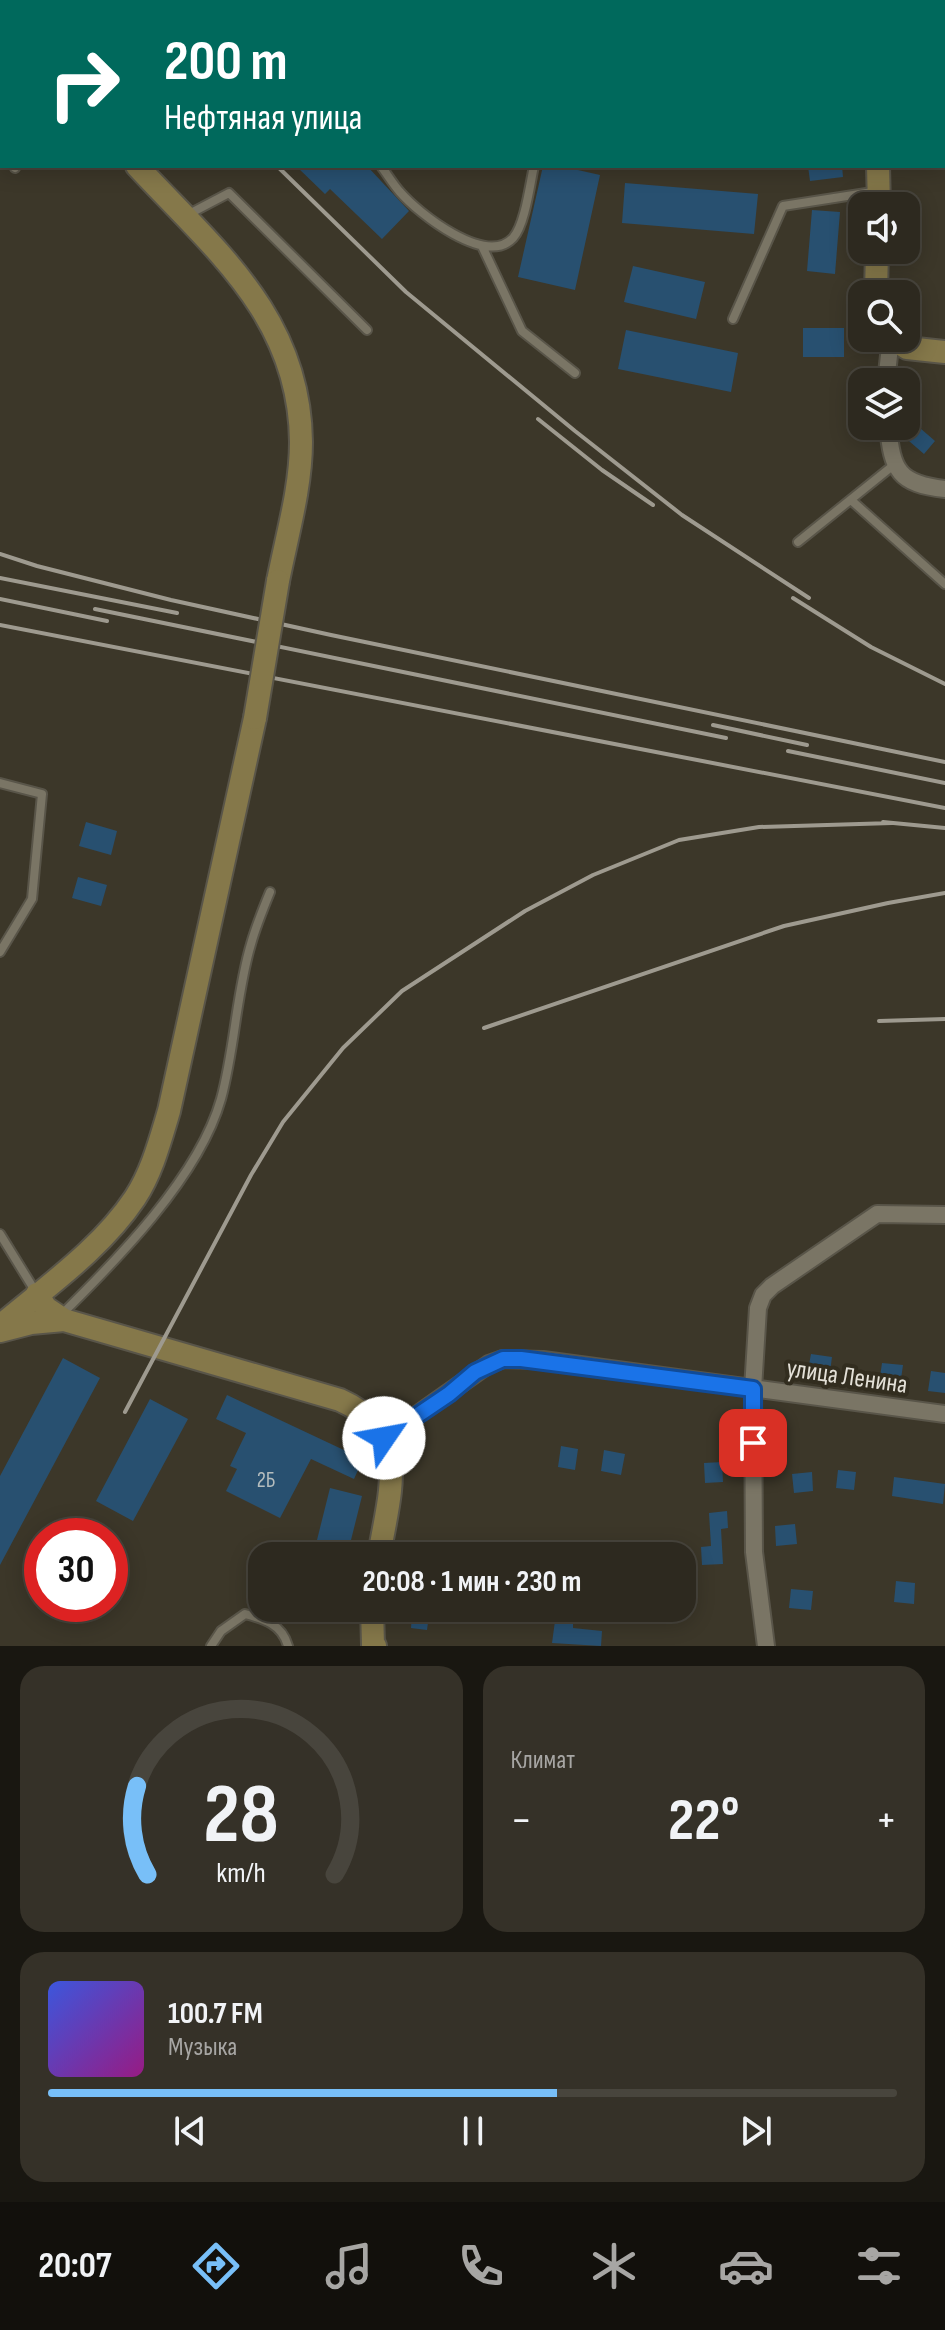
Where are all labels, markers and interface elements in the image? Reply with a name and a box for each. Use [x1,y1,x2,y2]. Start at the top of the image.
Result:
text: 200 m [164,29,288,96]
icon: right [32,32,136,136]
text: Нефтяная улица [164,97,362,140]
map controls [848,192,920,440]
button: sound [848,192,920,264]
button: search [848,280,920,352]
button: layers [848,368,920,440]
street label: улица Ленина [785,1353,909,1401]
position arrow [342,1396,426,1480]
pin [719,1409,787,1477]
icon: arrive [731,1421,775,1465]
house number: 2Б [257,1467,275,1494]
speed limit sign: 30 [24,1518,128,1622]
text: 20:08 · 1 мин · 230 m [363,1564,581,1600]
text: Климат [511,1745,575,1776]
text: 28 [203,1766,279,1866]
text: 22° [668,1785,740,1857]
text: − [511,1794,532,1847]
text: + [875,1794,897,1847]
text: km/h [217,1856,266,1891]
text: 100.7 FM [168,1996,263,2032]
text: Музыка [168,2032,237,2063]
icon: previous [168,2109,212,2153]
icon: pause [451,2109,495,2153]
icon: next [734,2109,778,2153]
icon: directions [188,2238,244,2294]
icon: music [321,2238,377,2294]
icon: phone [453,2238,509,2294]
icon: climate [586,2238,642,2294]
icon: car [718,2238,774,2294]
icon: filters [851,2238,907,2294]
text: 20:07 [38,2245,112,2288]

